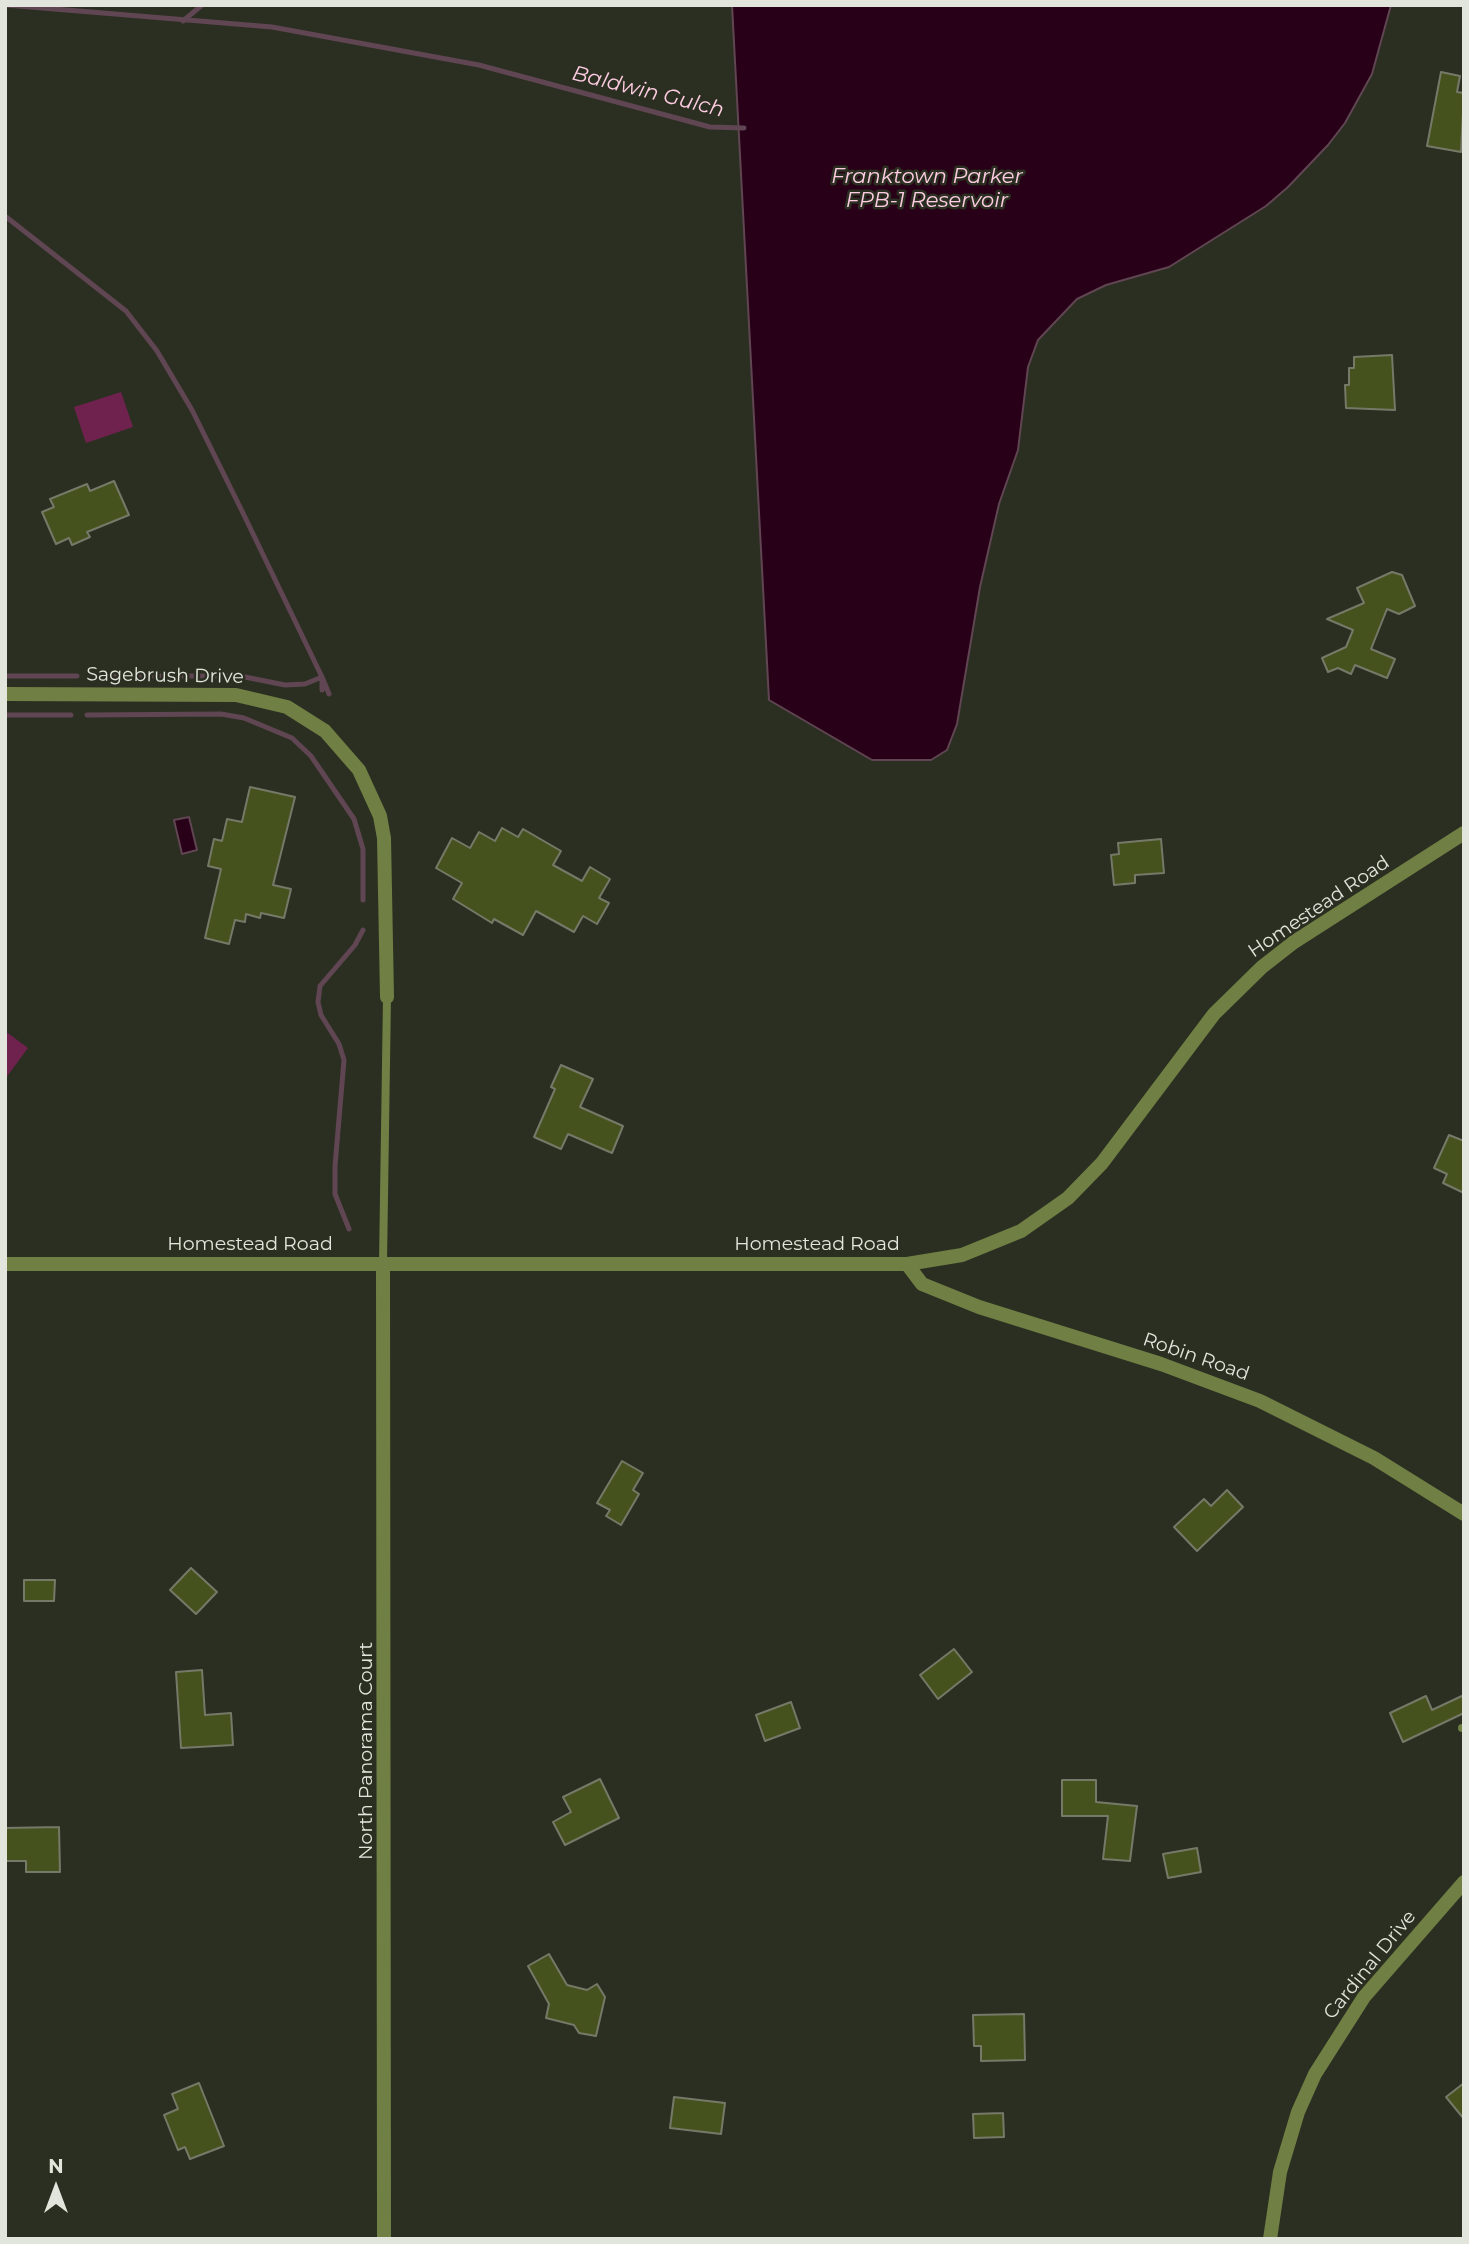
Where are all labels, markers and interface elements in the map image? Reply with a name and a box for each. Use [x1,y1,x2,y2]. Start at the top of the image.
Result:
water label: Baldwin Gulch [569,61,727,123]
water label: Franktown Parker FPB-1 Reservoir [831,164,1023,214]
street label: Sagebrush Drive [86,663,244,689]
street label: Homestead Road [1244,851,1394,963]
street label: Homestead Road [167,1233,333,1255]
street label: Homestead Road [734,1233,900,1255]
street label: Robin Road [1140,1328,1252,1386]
street label: North Panorama Court [355,1642,377,1860]
street label: Cardinal Drive [1319,1906,1421,2024]
north arrow [21,2153,91,2223]
text: N [48,2155,64,2178]

